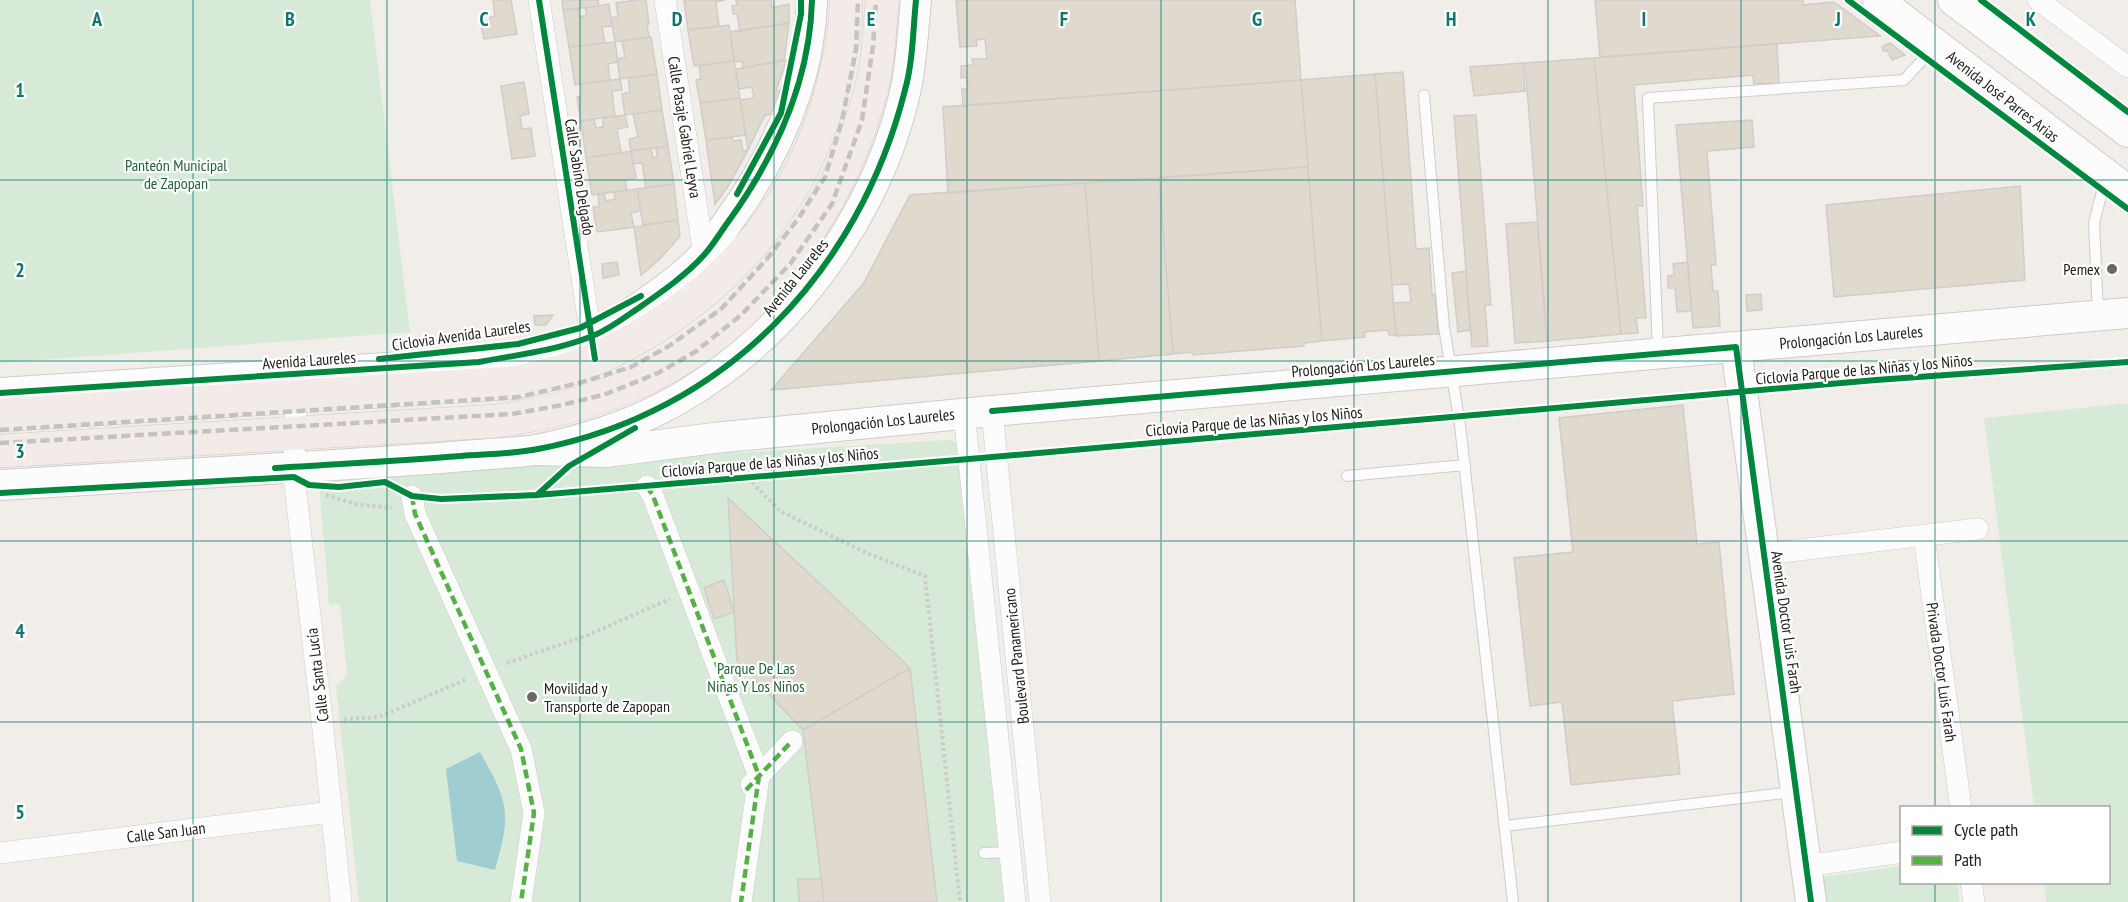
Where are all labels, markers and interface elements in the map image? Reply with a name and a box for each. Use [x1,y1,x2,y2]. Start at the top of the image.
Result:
text: A [91,6,103,32]
text: B [285,6,295,32]
text: C [479,6,489,32]
text: D [672,6,683,32]
text: E [867,6,875,32]
text: F [1060,6,1068,32]
text: G [1252,6,1262,32]
text: H [1446,6,1456,32]
text: I [1642,6,1646,32]
text: J [1834,6,1841,32]
text: K [2026,6,2037,32]
street label: Avenida José Parres Arias [1943,46,2063,146]
street label: Calle Pasaje Gabriel Leyva [664,55,706,199]
text: 1 [15,77,25,103]
street label: Calle Sabino Delgado [561,117,599,237]
park label: Panteón Municipal de Zapopan [125,155,227,193]
street label: Avenida Laureles [758,234,832,320]
text: 2 [15,257,25,283]
place label: Pemex [2063,259,2100,279]
marker: Pemex [2105,262,2119,276]
street label: Ciclovia Avenida Laureles [390,315,532,355]
street label: Prolongación Los Laureles [1779,321,1923,353]
street label: Avenida Laureles [262,347,356,373]
street label: Prolongación Los Laureles [1291,349,1435,381]
street label: Ciclovía Parque de las Niñas y los Niños [1755,350,1973,388]
street label: Ciclovía Parque de las Niñas y los Niños [1145,402,1363,440]
street label: Prolongación Los Laureles [810,404,956,438]
text: 3 [15,438,25,464]
street label: Ciclovía Parque de las Niñas y los Niños [661,443,879,481]
street label: Avenida Doctor Luis Farah [1767,550,1807,694]
street label: Boulevard Panamericano [999,587,1033,725]
street label: Privada Doctor Luis Farah [1922,601,1962,743]
text: 4 [15,618,25,644]
street label: Calle Santa Lucía [301,627,333,723]
park label: Parque De Las Niñas Y Los Niños [707,658,805,696]
place label: Movilidad y Transporte de Zapopan [544,678,670,716]
marker: Movilidad y Transporte de Zapopan [525,690,539,704]
text: 5 [15,799,25,825]
legend [1900,806,2110,884]
street label: Calle San Juan [126,817,206,847]
text: Cycle path [1954,818,2018,841]
text: Path [1954,848,1982,871]

